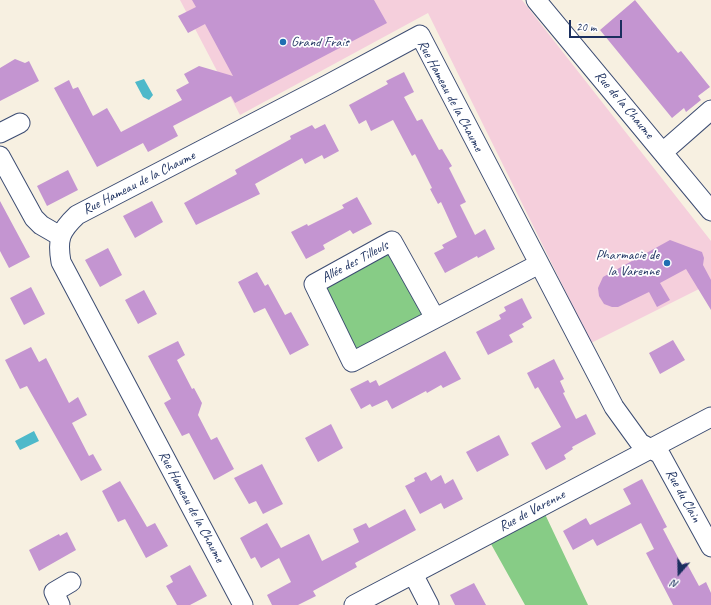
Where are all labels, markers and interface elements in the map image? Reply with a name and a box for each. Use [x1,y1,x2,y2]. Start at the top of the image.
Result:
scale bar [571,12,624,38]
text: 20 m [576,19,596,35]
place label: Grand Frais [291,34,349,50]
marker: Grand Frais [278,37,288,47]
street label: Rue Hameau de la Chaume [414,37,486,155]
street label: Rue de la Chaume [591,68,657,142]
street label: Rue Hameau de la Chaume [80,147,198,219]
street label: Allée des Tilleuls [319,237,391,287]
place label: Pharmacie de la Varenne [596,247,659,280]
marker: Pharmacie de la Varenne [662,258,672,268]
street label: Rue Hameau de la Chaume [155,448,227,566]
street label: Rue du Clain [662,466,704,526]
street label: Rue de Varenne [496,487,568,535]
north arrow [659,553,699,593]
text: N [669,577,680,592]

